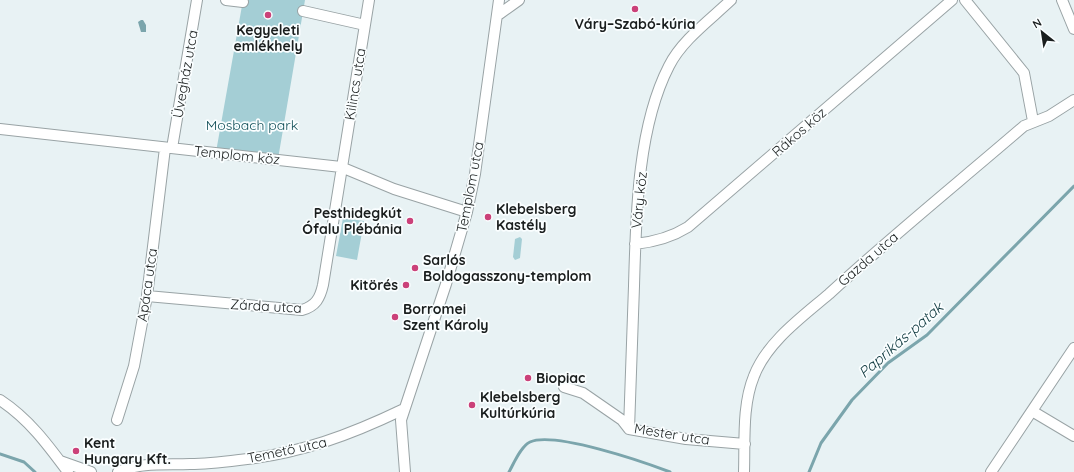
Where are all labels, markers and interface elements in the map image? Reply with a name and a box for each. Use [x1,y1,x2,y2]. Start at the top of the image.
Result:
marker: Váry–Szabó-kúria [630,4,640,14]
marker: Kegyeleti emlékhely [263,10,273,20]
north arrow [1022,12,1062,52]
place label: Váry–Szabó-kúria [575,15,695,33]
text: N [1030,15,1044,31]
place label: Kegyeleti emlékhely [233,21,303,55]
street label: Üvegház utca [168,28,202,120]
street label: Kilincs utca [340,47,370,121]
street label: Rákos köz [768,103,830,161]
park label: Mosbach park [206,116,298,134]
street label: Templom utca [452,140,488,234]
street label: Templom köz [193,142,281,169]
street label: Váry köz [627,170,651,229]
place label: Klebelsberg Kastély [496,200,577,234]
place label: Pesthidegkút Ófalu Plébánia [302,204,402,238]
marker: Klebelsberg Kastély [483,212,493,222]
marker: Pesthidegkút Ófalu Plébánia [405,216,415,226]
street label: Gazda utca [834,228,902,290]
street label: Apáca utca [133,247,161,323]
place label: Sarlós Boldogasszony-templom [423,251,592,285]
marker: Sarlós Boldogasszony-templom [410,263,420,273]
place label: Kitörés [350,276,398,294]
marker: Kitörés [401,280,411,290]
street label: Zárda utca [230,295,302,317]
water label: Paprikás-patak [854,296,949,382]
place label: Borromei Szent Károly [403,300,489,334]
marker: Borromei Szent Károly [390,312,400,322]
place label: Biopiac [536,369,585,387]
marker: Biopiac [523,373,533,383]
place label: Klebelsberg Kultúrkúria [480,388,561,422]
marker: Klebelsberg Kultúrkúria [467,400,477,410]
street label: Mester utca [633,419,711,449]
street label: Temető utca [246,433,328,467]
place label: Kent Hungary Kft. [84,434,171,468]
marker: Kent Hungary Kft. [71,446,81,456]

